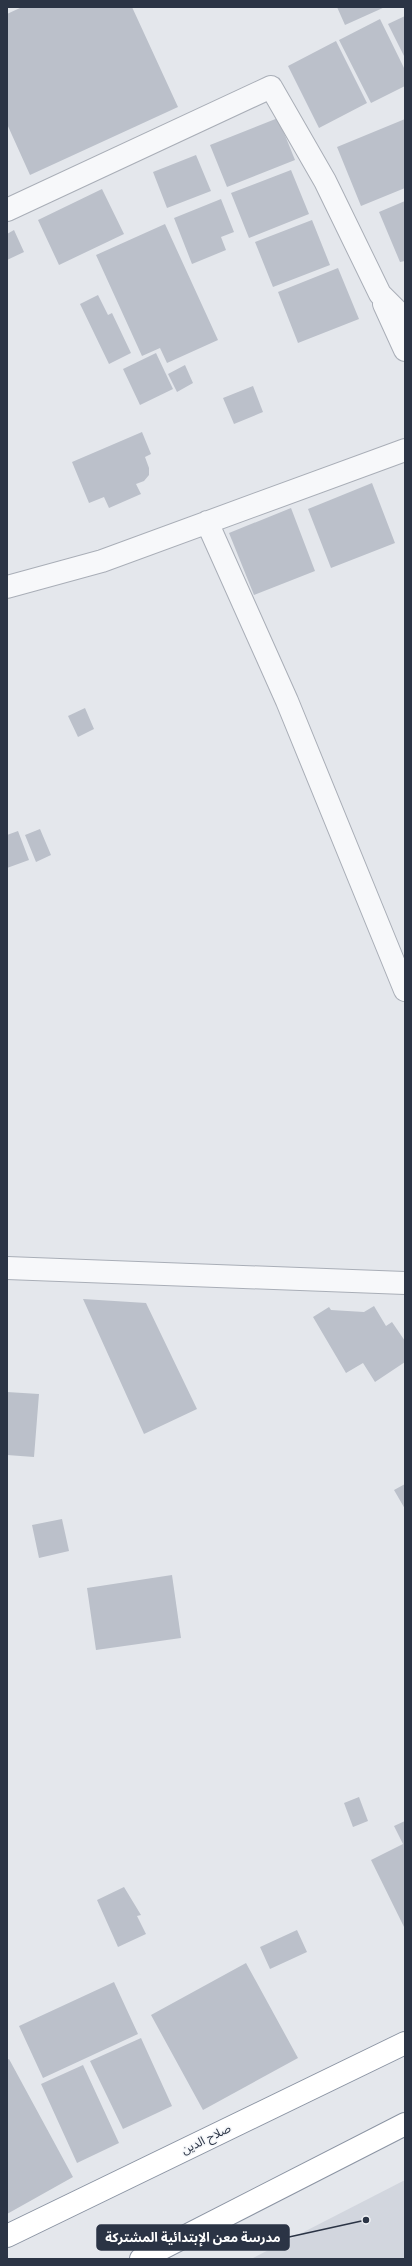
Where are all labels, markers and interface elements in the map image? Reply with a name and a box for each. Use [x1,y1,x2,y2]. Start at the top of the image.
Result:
street label: صلاح الدين [178,2120,234,2159]
callout: مدرسة معن الإبتدائية المشتركة [97,2225,289,2250]
text: مدرسة معن الإبتدائية المشتركة [105,2229,281,2247]

